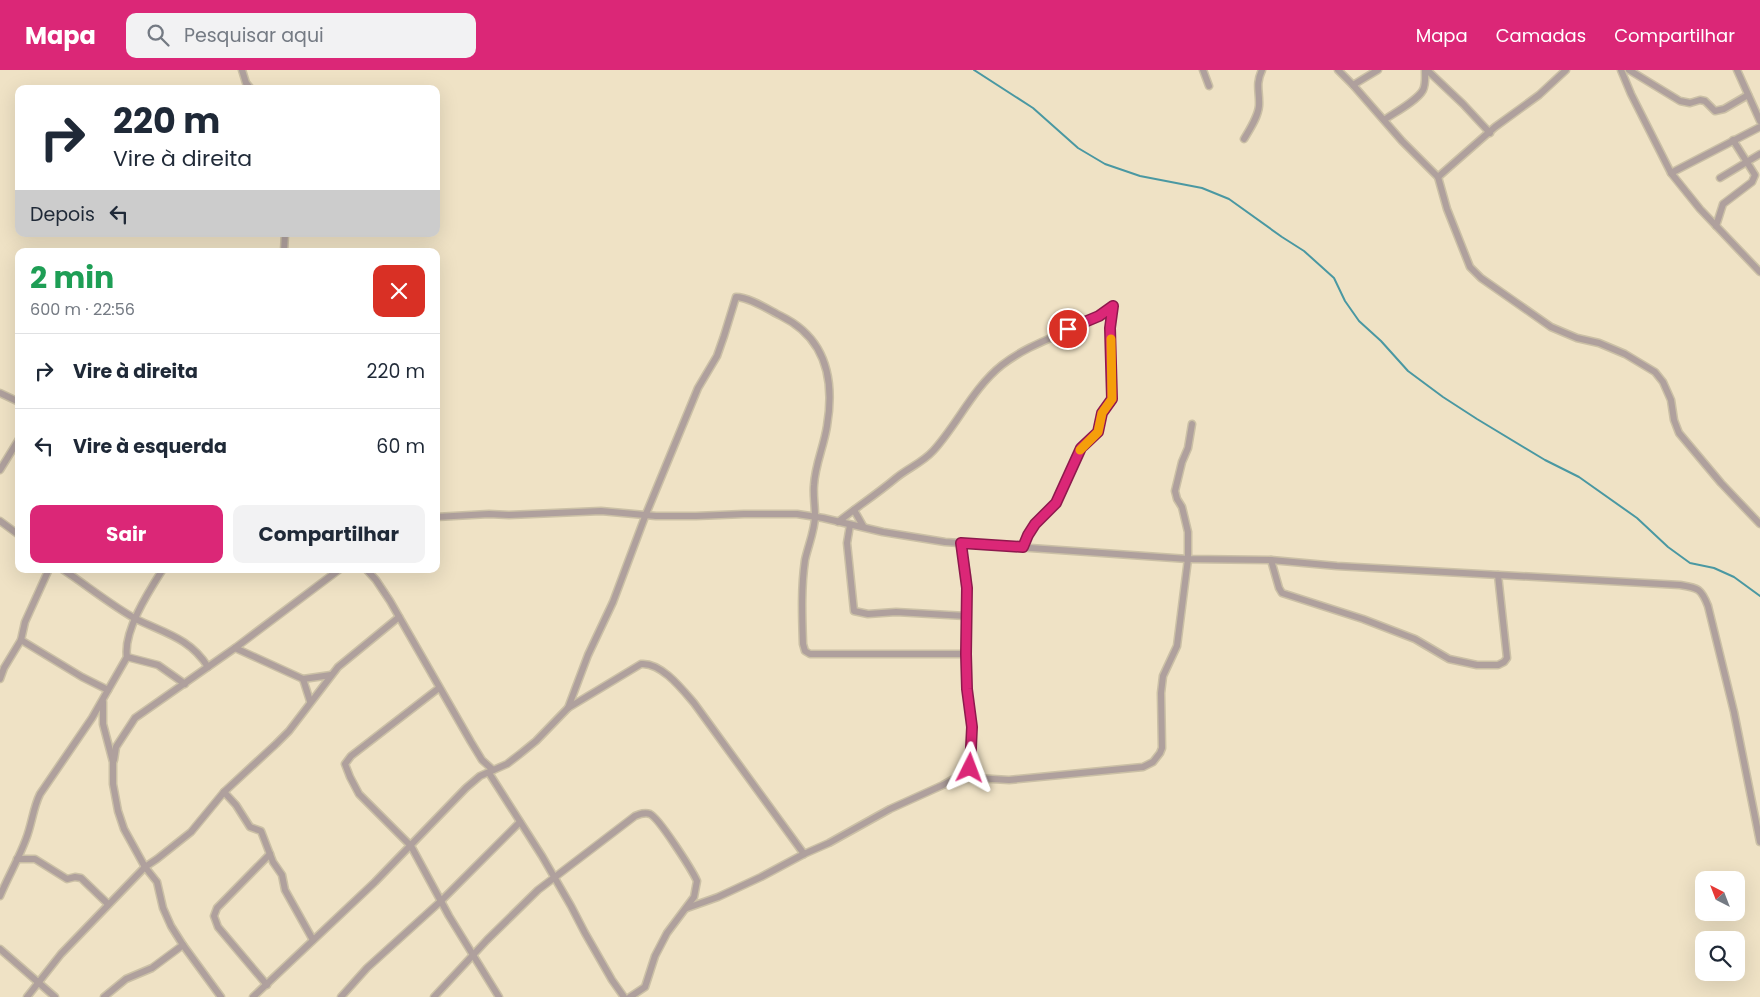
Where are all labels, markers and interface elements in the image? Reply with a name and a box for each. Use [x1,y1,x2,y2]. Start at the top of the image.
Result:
search box [126,13,476,58]
text: Mapa [25,19,96,52]
icon: search [144,21,172,49]
text: Pesquisar aqui [184,22,324,49]
text: Mapa [1416,23,1468,48]
text: Camadas [1496,23,1586,48]
text: Compartilhar [1614,23,1735,48]
text: 220 m [113,96,220,145]
icon: right [30,105,95,170]
text: Vire à direita [113,143,252,174]
icon: left [105,200,133,228]
text: Depois [30,201,95,228]
text: 2 min [30,256,114,299]
button: close [373,265,425,317]
text: 600 m · 22:56 [30,298,135,321]
pin [1047,308,1089,350]
icon: arrive [1054,315,1082,343]
icon: right [30,357,58,385]
text: Vire à direita [73,358,198,385]
text: 220 m [367,358,425,385]
icon: left [30,432,58,460]
text: Vire à esquerda [73,433,227,460]
text: 60 m [376,433,425,460]
button: Sair [30,505,223,563]
button: Compartilhar [233,505,425,563]
position arrow [943,741,995,793]
north arrow [1695,871,1745,921]
map controls [1695,871,1745,981]
button: search [1695,931,1745,981]

